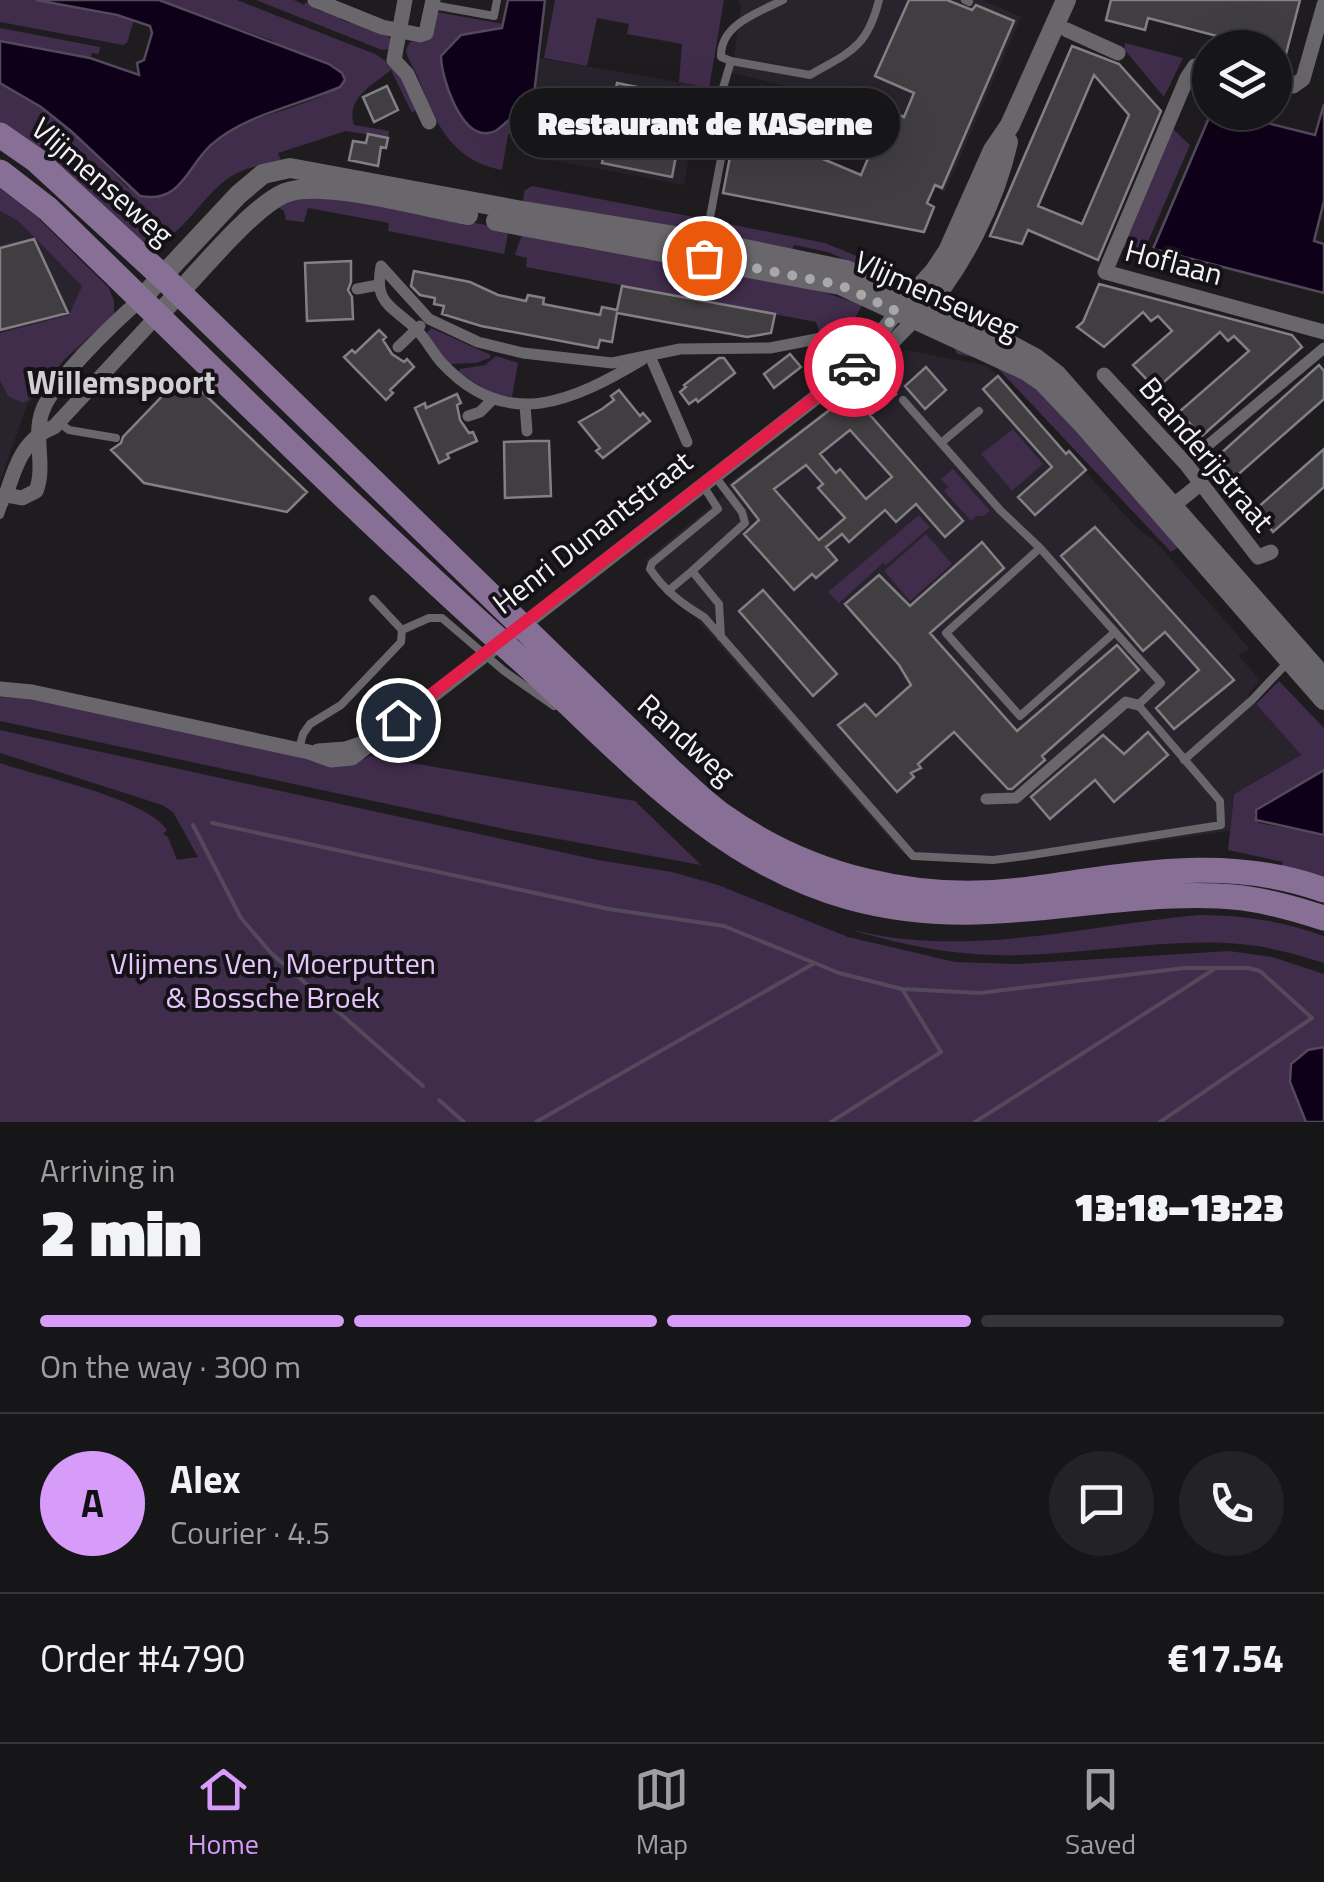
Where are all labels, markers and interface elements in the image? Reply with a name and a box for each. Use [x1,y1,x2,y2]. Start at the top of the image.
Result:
map controls [1192,30,1292,130]
button: layers [1192,30,1292,130]
callout: Restaurant de KASerne [509,88,899,158]
text: Restaurant de KASerne [538,99,872,147]
street label: Vlijmenseweg [21,106,185,256]
pin [662,216,747,301]
street label: Hoflaan [1120,227,1228,297]
icon: bag [677,231,732,286]
street label: Vlijmenseweg [847,238,1027,352]
courier [804,317,904,417]
icon: car [827,340,882,395]
district label: Willemspoort [27,358,215,406]
street label: Branderijstraat [1128,366,1286,542]
street label: Henri Dunantstraat [482,439,702,625]
pin [356,678,441,763]
street label: Randweg [627,682,747,796]
icon: home [371,693,426,748]
park label: Vlijmens Ven, Moerputten & Bossche Broek [110,940,436,1020]
text: Arriving in [40,1146,176,1194]
text: 13:18–13:23 [1074,1178,1284,1236]
text: 2 min [40,1182,201,1281]
text: On the way · 300 m [40,1342,301,1390]
text: Alex [170,1450,241,1508]
button: chat [1049,1451,1154,1556]
button: phone [1179,1451,1284,1556]
text: A [81,1474,104,1532]
text: Courier · 4.5 [170,1508,330,1556]
text: Order #4790 [40,1629,245,1687]
text: €17.54 [1168,1629,1284,1687]
tab: Home [188,1762,259,1865]
tab: Map [634,1762,689,1865]
tab: Saved [1065,1762,1136,1865]

